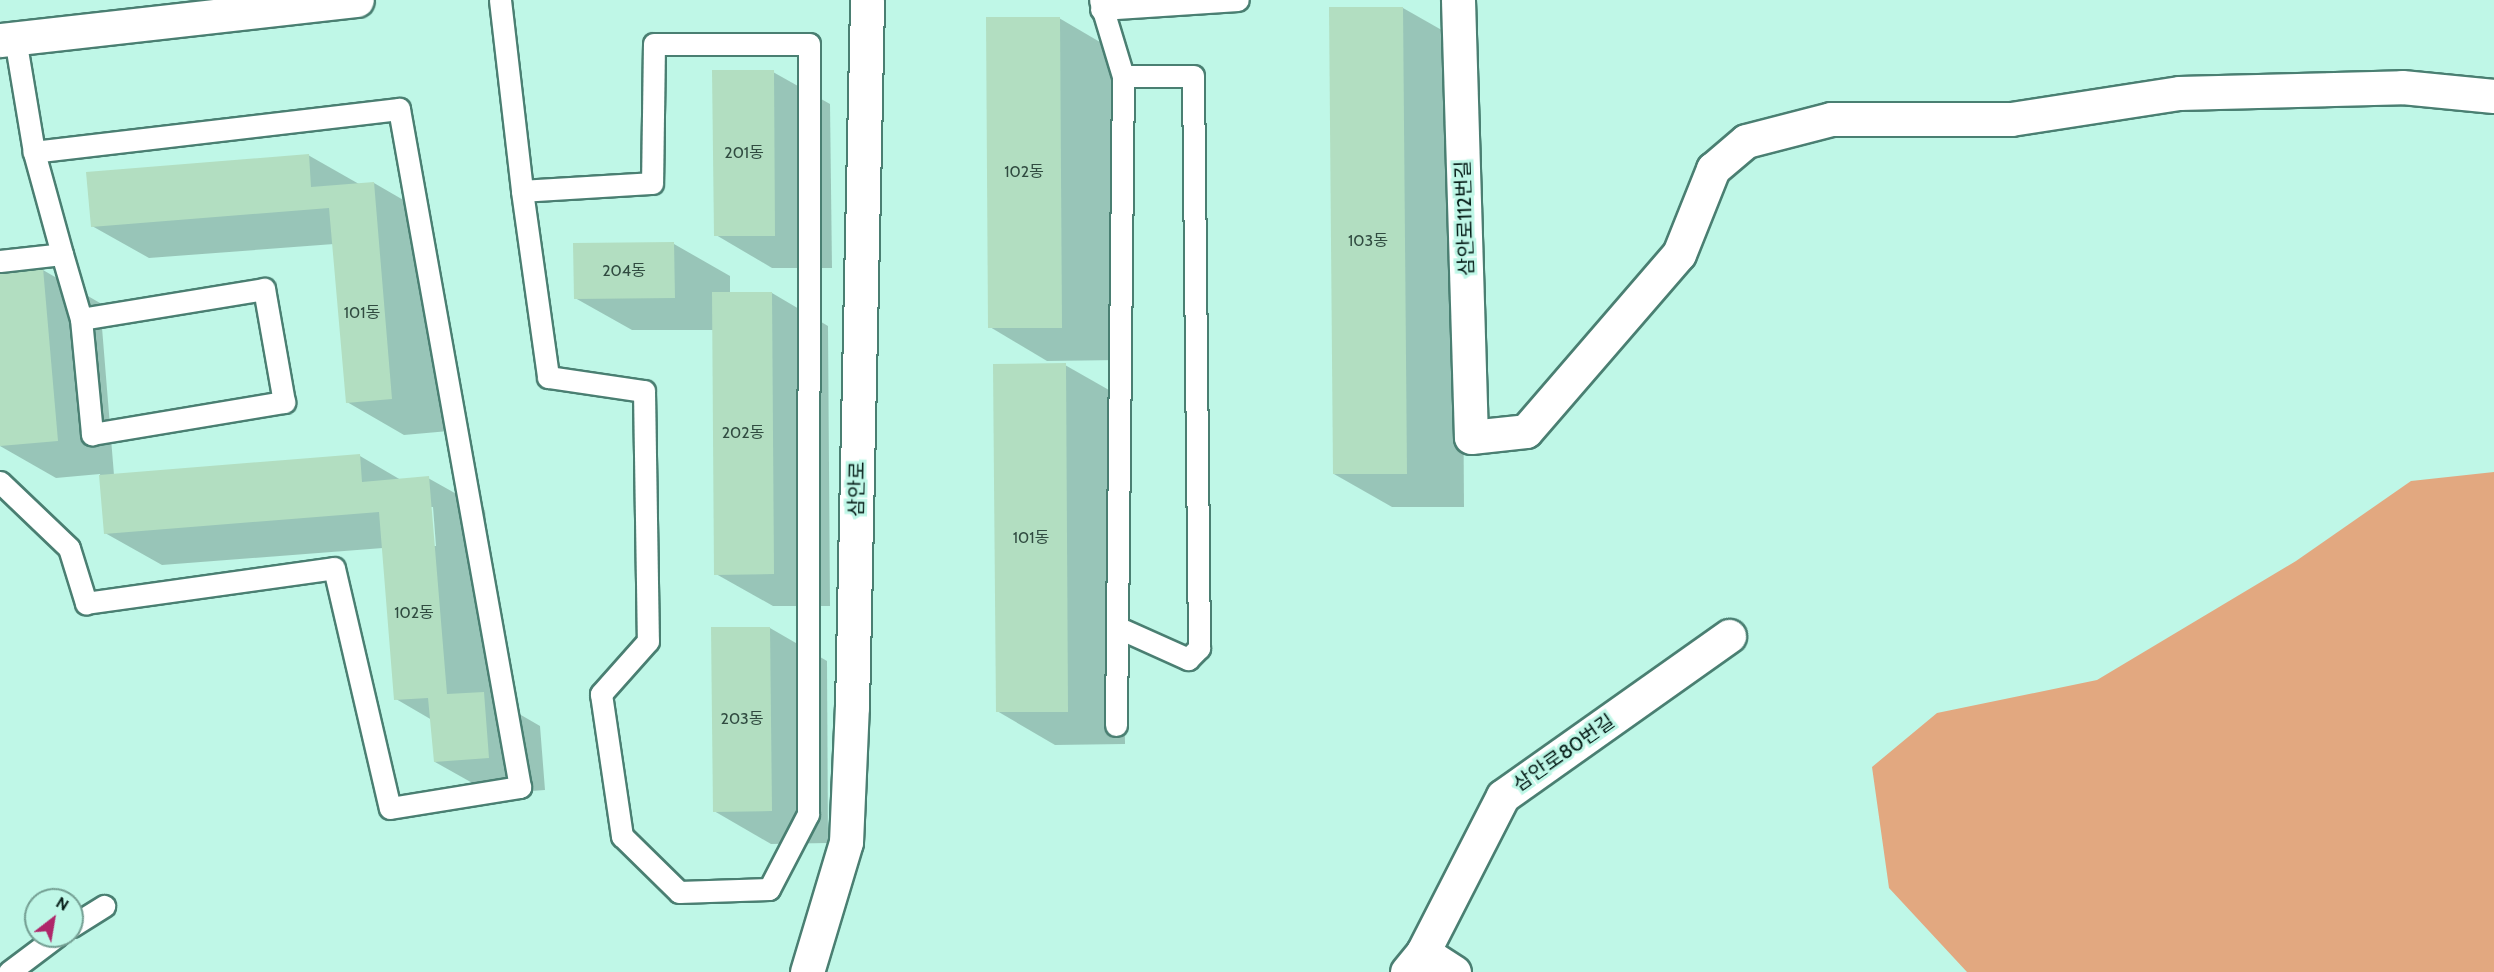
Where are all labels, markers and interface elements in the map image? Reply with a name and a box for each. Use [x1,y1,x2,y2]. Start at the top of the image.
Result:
house number: 201동 [724,143,764,163]
street label: 삼안로112번길 [1451,160,1479,276]
house number: 102동 [1004,162,1044,182]
house number: 103동 [1348,231,1388,251]
house number: 204동 [602,261,646,281]
house number: 101동 [344,303,380,323]
house number: 202동 [722,423,764,443]
street label: 삼안로 [845,461,869,517]
house number: 101동 [1013,528,1049,548]
house number: 102동 [394,603,434,623]
house number: 203동 [721,709,763,729]
street label: 삼안로80번길 [1509,709,1619,797]
north arrow [24,888,84,948]
text: N [53,893,72,915]

